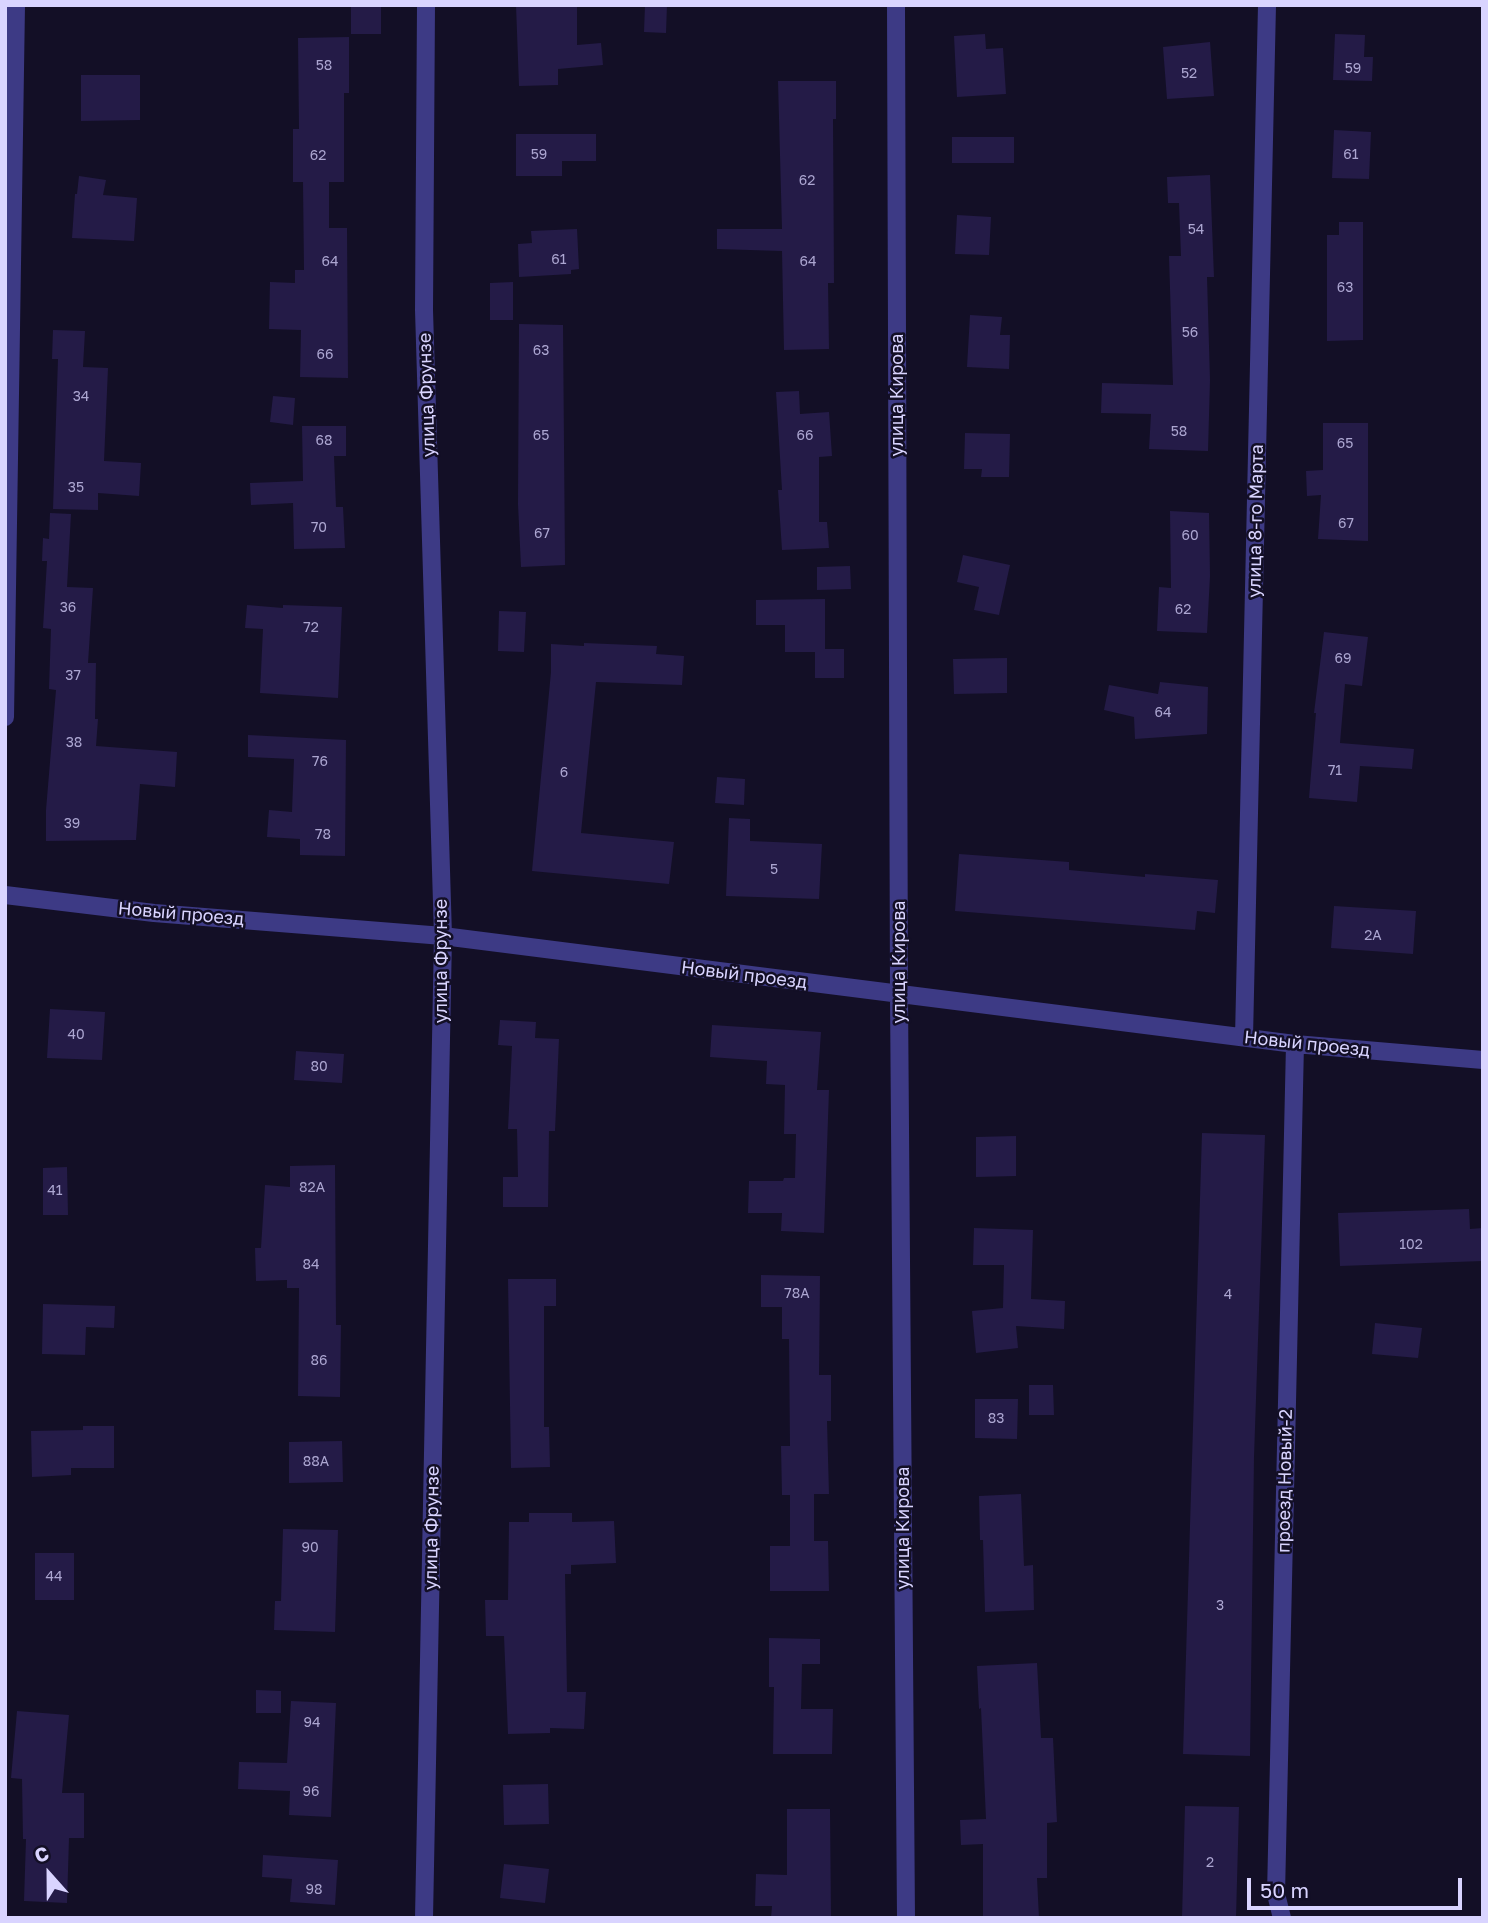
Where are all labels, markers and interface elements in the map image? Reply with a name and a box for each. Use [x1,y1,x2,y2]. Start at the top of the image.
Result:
house number: 58 [316,58,332,74]
house number: 59 [1345,61,1361,77]
house number: 52 [1181,66,1197,82]
house number: 59 [531,147,547,163]
house number: 61 [1343,147,1359,163]
house number: 62 [310,148,326,164]
house number: 62 [799,173,815,189]
house number: 54 [1188,222,1204,238]
house number: 61 [551,252,567,268]
house number: 64 [321,254,339,270]
house number: 64 [799,254,817,270]
house number: 63 [1337,280,1353,296]
house number: 56 [1182,325,1198,341]
street label: улица Фрунзе [414,332,440,458]
street label: улица Кирова [886,333,908,457]
house number: 63 [533,343,549,359]
house number: 66 [317,347,333,363]
house number: 34 [73,389,89,405]
house number: 58 [1171,424,1187,440]
house number: 65 [533,428,549,444]
house number: 66 [797,428,813,444]
house number: 68 [315,433,333,449]
house number: 65 [1337,436,1353,452]
street label: улица 8-го Марта [1244,444,1268,598]
house number: 35 [68,480,84,496]
house number: 67 [1338,516,1354,532]
house number: 70 [311,520,327,536]
house number: 67 [534,526,550,542]
house number: 60 [1181,528,1199,544]
house number: 36 [60,600,76,616]
house number: 62 [1175,602,1191,618]
house number: 72 [303,620,319,636]
house number: 69 [1335,651,1351,667]
house number: 37 [65,668,81,684]
house number: 64 [1154,705,1172,721]
house number: 38 [66,735,82,751]
house number: 76 [312,754,328,770]
house number: 71 [1328,763,1342,779]
house number: 6 [560,765,568,781]
house number: 39 [64,816,80,832]
house number: 78 [315,827,331,843]
house number: 5 [770,862,778,878]
street label: Новый проезд [117,898,245,930]
street label: улица Фрунзе [430,899,452,1023]
street label: улица Кирова [888,900,910,1024]
house number: 2А [1364,928,1382,944]
street label: Новый проезд [680,957,808,993]
house number: 40 [67,1027,85,1043]
street label: Новый проезд [1243,1027,1371,1061]
house number: 80 [310,1059,328,1075]
house number: 82А [299,1180,325,1196]
house number: 41 [47,1183,63,1199]
house number: 102 [1399,1237,1423,1253]
house number: 84 [302,1257,320,1273]
house number: 78А [784,1286,810,1302]
house number: 4 [1224,1287,1232,1303]
house number: 86 [310,1353,328,1369]
street label: проезд Новый-2 [1273,1409,1297,1553]
house number: 83 [988,1411,1004,1427]
house number: 88А [303,1454,329,1470]
street label: улица Фрунзе [420,1466,444,1590]
street label: улица Кирова [892,1466,914,1590]
house number: 90 [301,1540,319,1556]
house number: 44 [45,1569,63,1585]
house number: 3 [1216,1598,1224,1614]
house number: 94 [303,1715,321,1731]
house number: 96 [303,1784,319,1800]
north arrow [14,1839,84,1909]
text: С [31,1841,52,1867]
house number: 2 [1206,1855,1214,1871]
scale bar [1250,1864,1465,1908]
text: 50 m [1260,1877,1309,1903]
house number: 98 [305,1882,323,1898]

